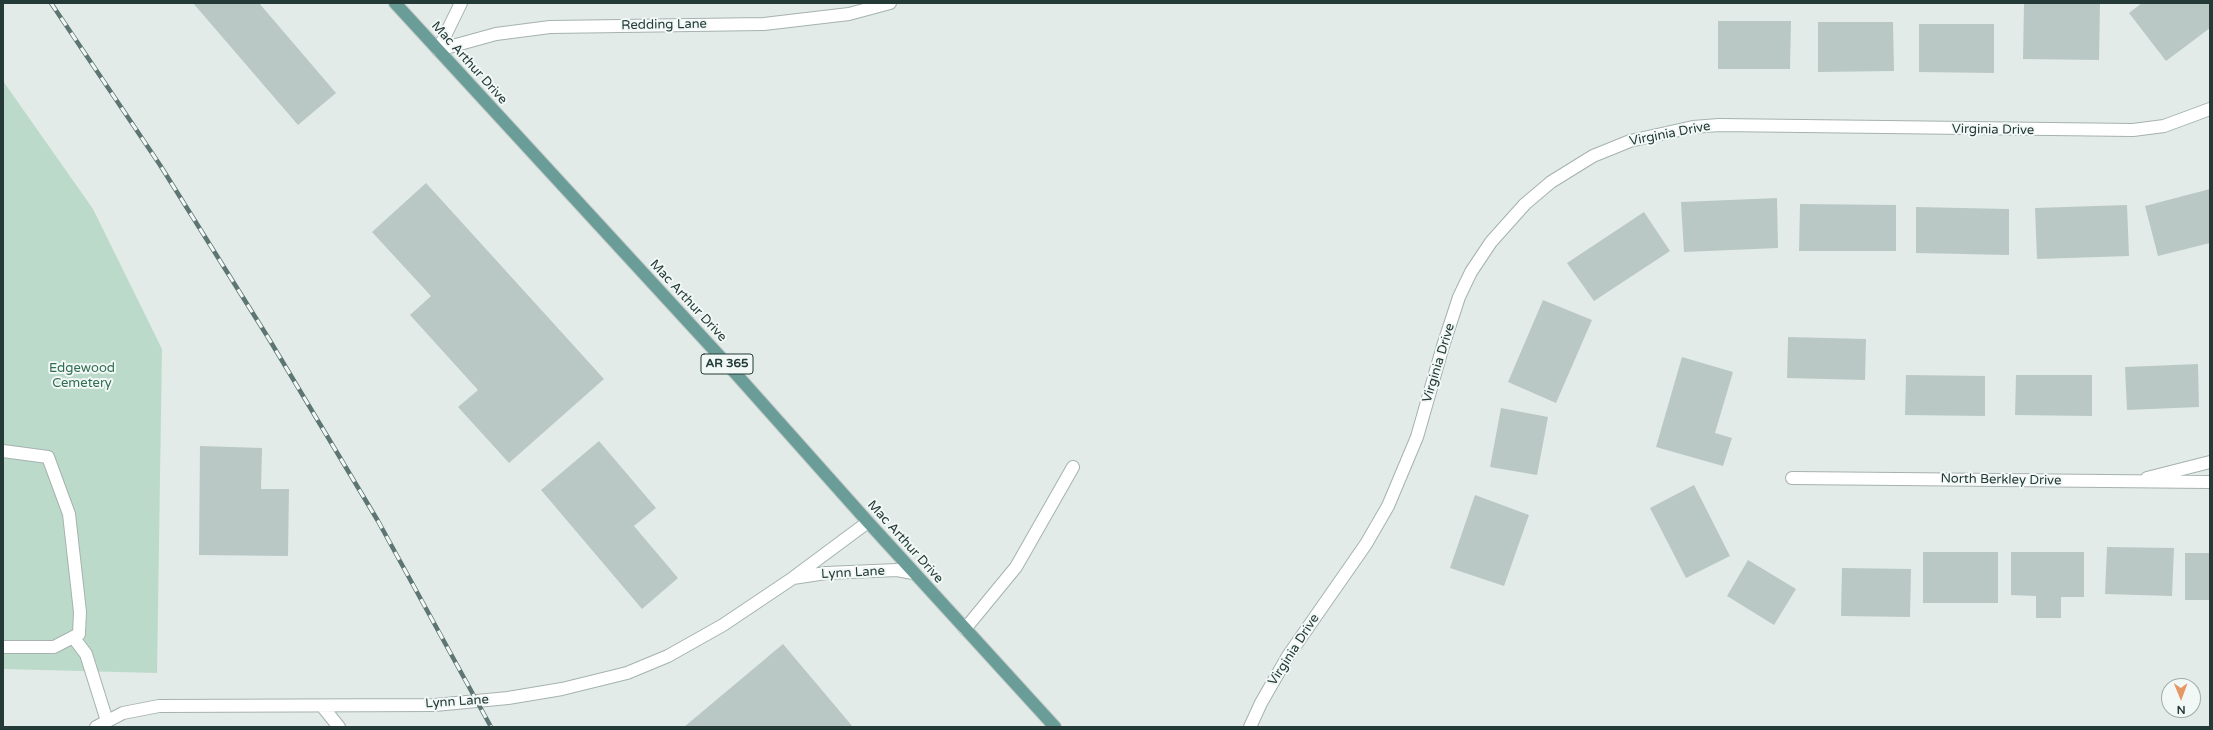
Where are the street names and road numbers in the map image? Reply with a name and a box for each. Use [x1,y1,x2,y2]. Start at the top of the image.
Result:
street label: Redding Lane [621,16,707,34]
street label: Mac Arthur Drive [428,18,510,108]
street label: Virginia Drive [1628,118,1712,150]
street label: Virginia Drive [1952,121,2034,139]
street label: Mac Arthur Drive [646,257,730,345]
street label: Virginia Drive [1420,321,1458,405]
road number: AR 365 [701,354,753,374]
street label: North Berkley Drive [1941,471,2061,489]
street label: Mac Arthur Drive [864,497,946,587]
street label: Lynn Lane [821,564,885,582]
street label: Virginia Drive [1265,611,1323,689]
street label: Lynn Lane [425,692,489,712]

